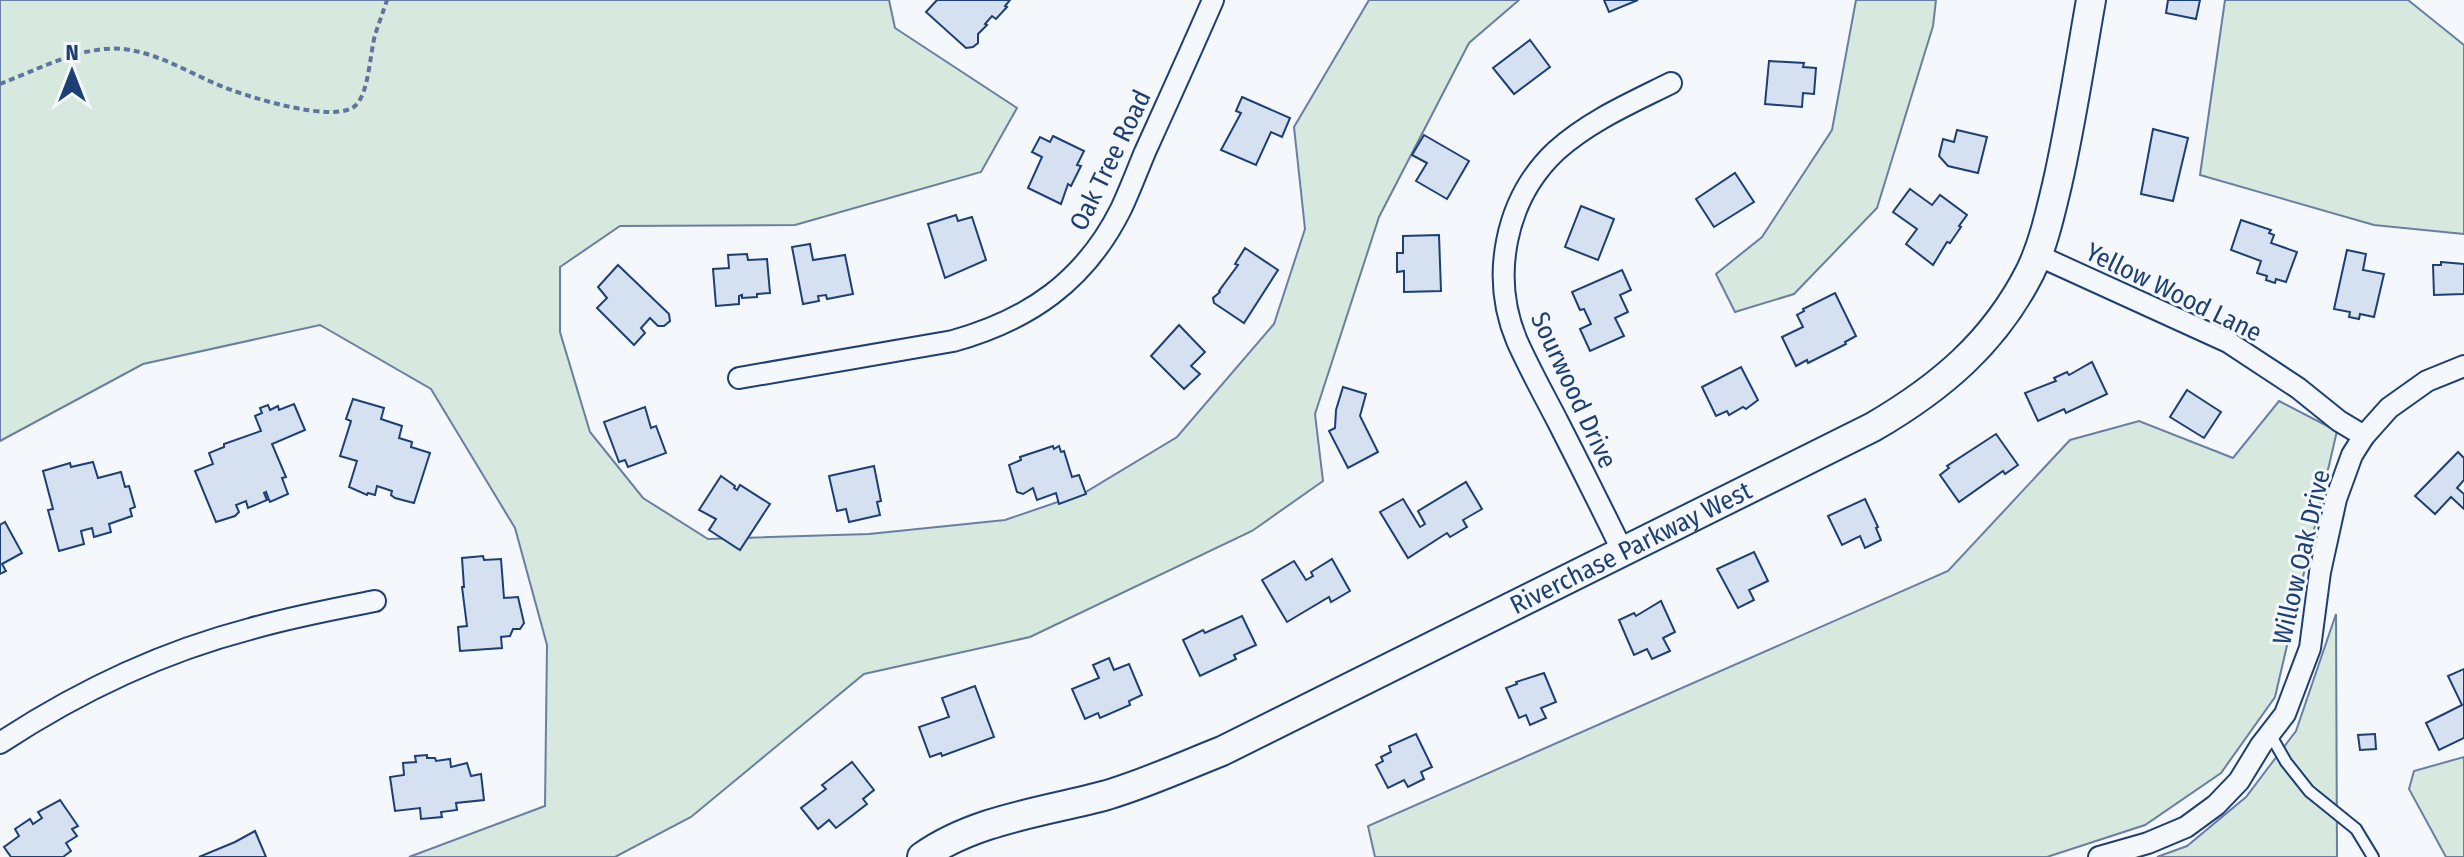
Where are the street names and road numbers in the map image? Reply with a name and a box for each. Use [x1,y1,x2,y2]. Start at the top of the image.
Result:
street label: Oak Tree Road [1063,85,1158,235]
street label: Yellow Wood Lane [2081,236,2267,348]
street label: Sourwood Drive [1524,307,1623,473]
street label: Willow Oak Drive [2266,467,2337,648]
street label: Riverchase Parkway West [1505,475,1757,621]

